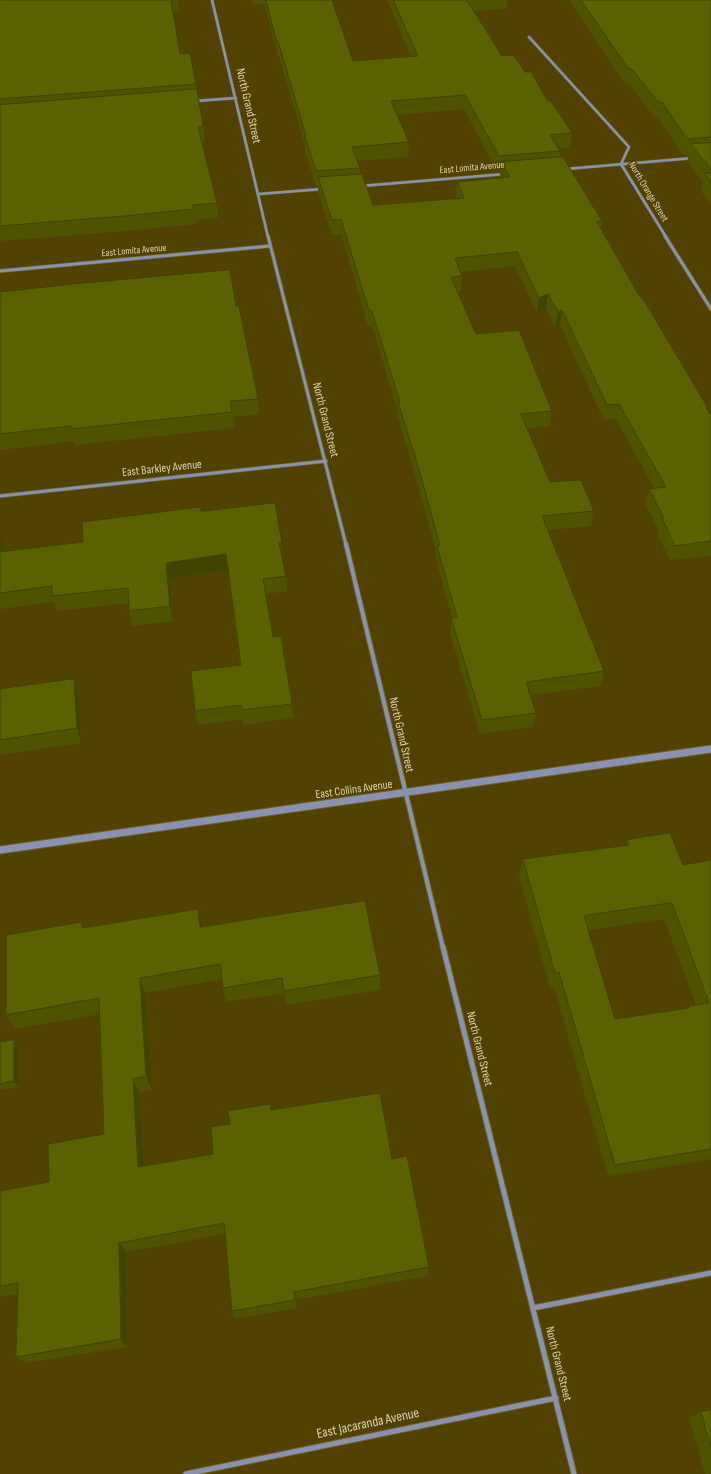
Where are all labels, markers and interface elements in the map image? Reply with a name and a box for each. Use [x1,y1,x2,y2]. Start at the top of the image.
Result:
street label: North Grand Street [232,67,264,145]
street label: East Lomita Avenue [439,159,505,177]
street label: North Orange Street [625,160,671,224]
street label: East Lomita Avenue [101,242,167,260]
street label: North Grand Street [309,381,341,459]
street label: East Barkley Avenue [121,458,203,480]
street label: North Grand Street [385,696,417,774]
street label: East Collins Avenue [315,777,393,803]
street label: North Grand Street [463,1010,495,1088]
street label: North Grand Street [542,1325,574,1403]
street label: East Jacaranda Avenue [315,1405,421,1443]

